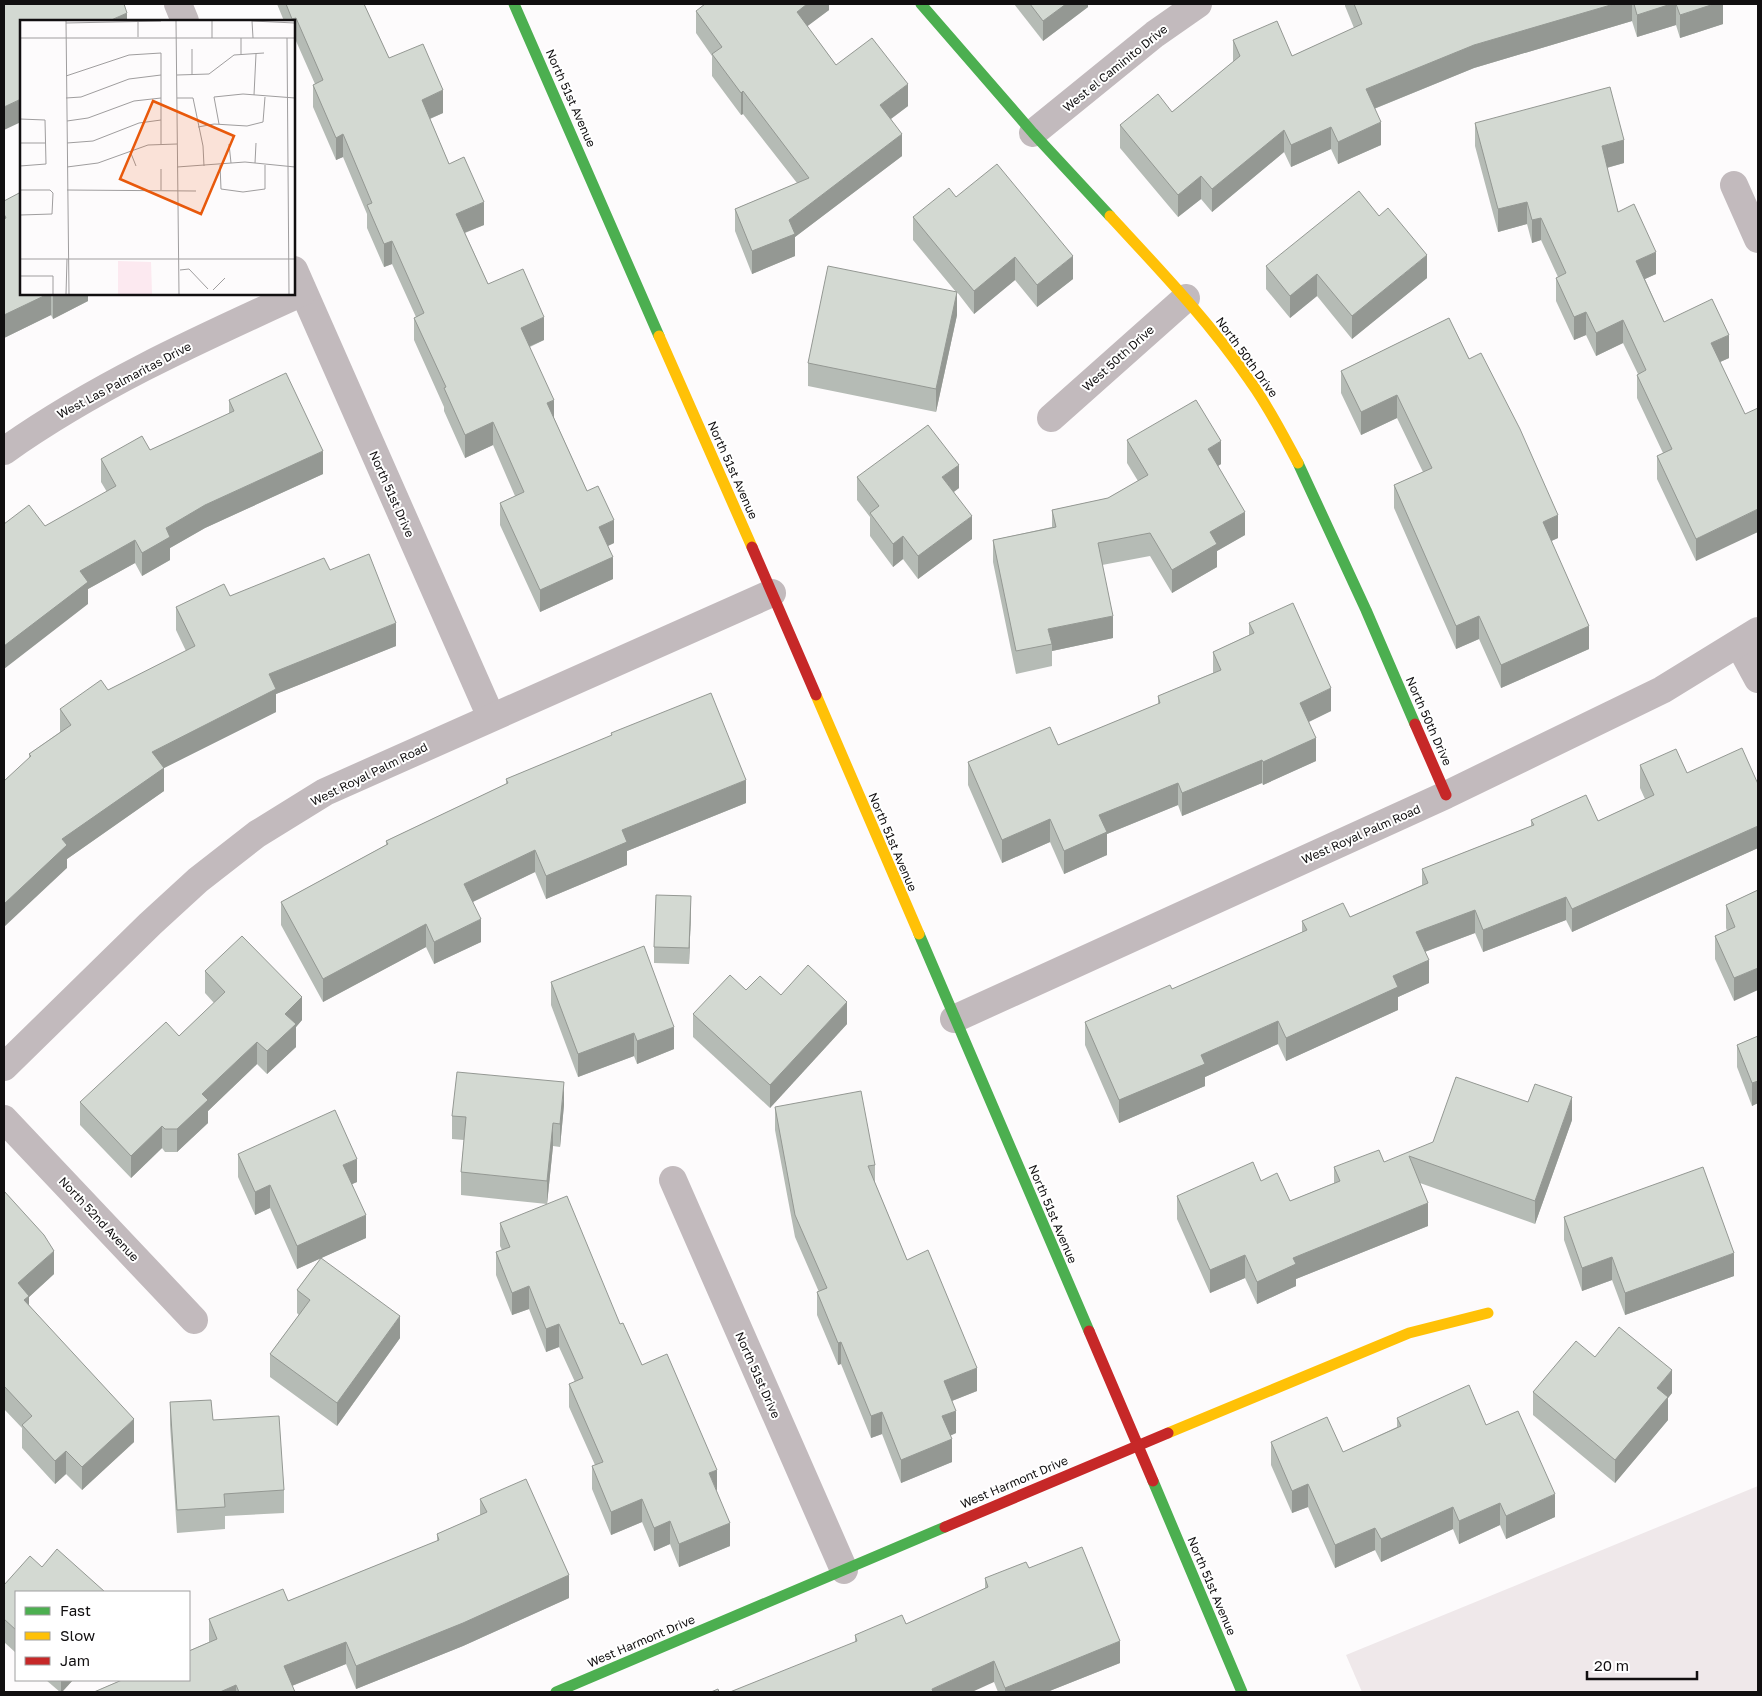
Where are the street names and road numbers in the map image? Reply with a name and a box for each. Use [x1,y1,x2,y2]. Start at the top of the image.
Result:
street label: West el Caminito Drive [1060,21,1170,115]
street label: North 51st Avenue [543,47,599,149]
street label: North 50th Drive [1213,314,1281,400]
street label: West 50th Drive [1079,322,1157,394]
street label: West Las Palmaritas Drive [54,338,194,422]
street label: North 51st Avenue [705,419,761,521]
street label: North 51st Drive [366,448,418,540]
street label: North 50th Drive [1403,674,1455,768]
street label: West Royal Palm Road [308,739,430,809]
street label: North 51st Avenue [865,790,921,894]
street label: West Royal Palm Road [1299,801,1423,867]
street label: North 51st Avenue [1025,1162,1081,1266]
street label: North 52nd Avenue [56,1173,142,1265]
street label: North 51st Drive [732,1329,784,1421]
street label: West Harmont Drive [958,1453,1070,1511]
street label: North 51st Avenue [1184,1534,1240,1638]
street label: West Harmont Drive [585,1612,697,1670]

